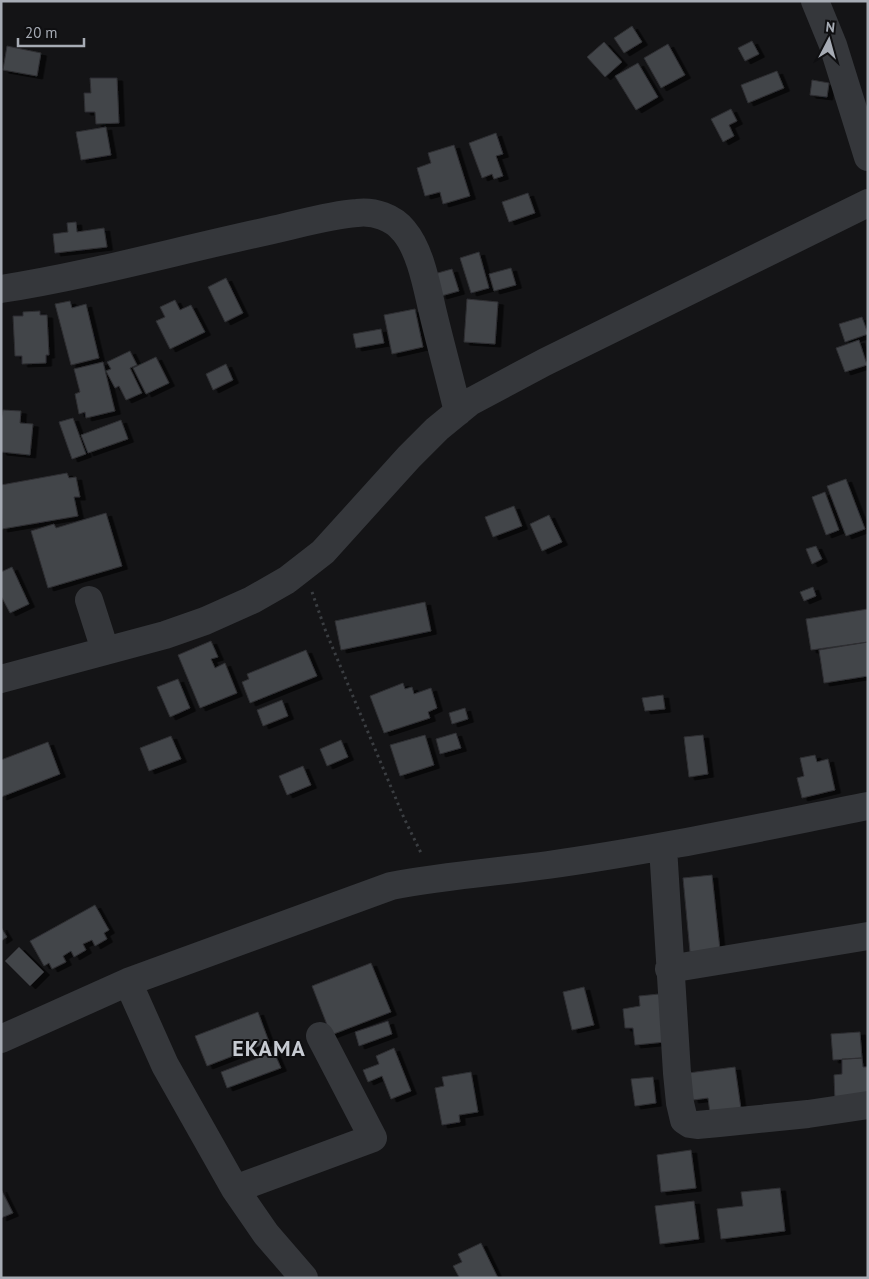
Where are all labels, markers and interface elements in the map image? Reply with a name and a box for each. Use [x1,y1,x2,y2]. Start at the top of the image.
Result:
scale bar [18,15,84,47]
north arrow [804,15,854,65]
text: N [825,18,836,37]
text: 20 m [25,23,58,42]
district label: EKAMA [232,1034,306,1062]

